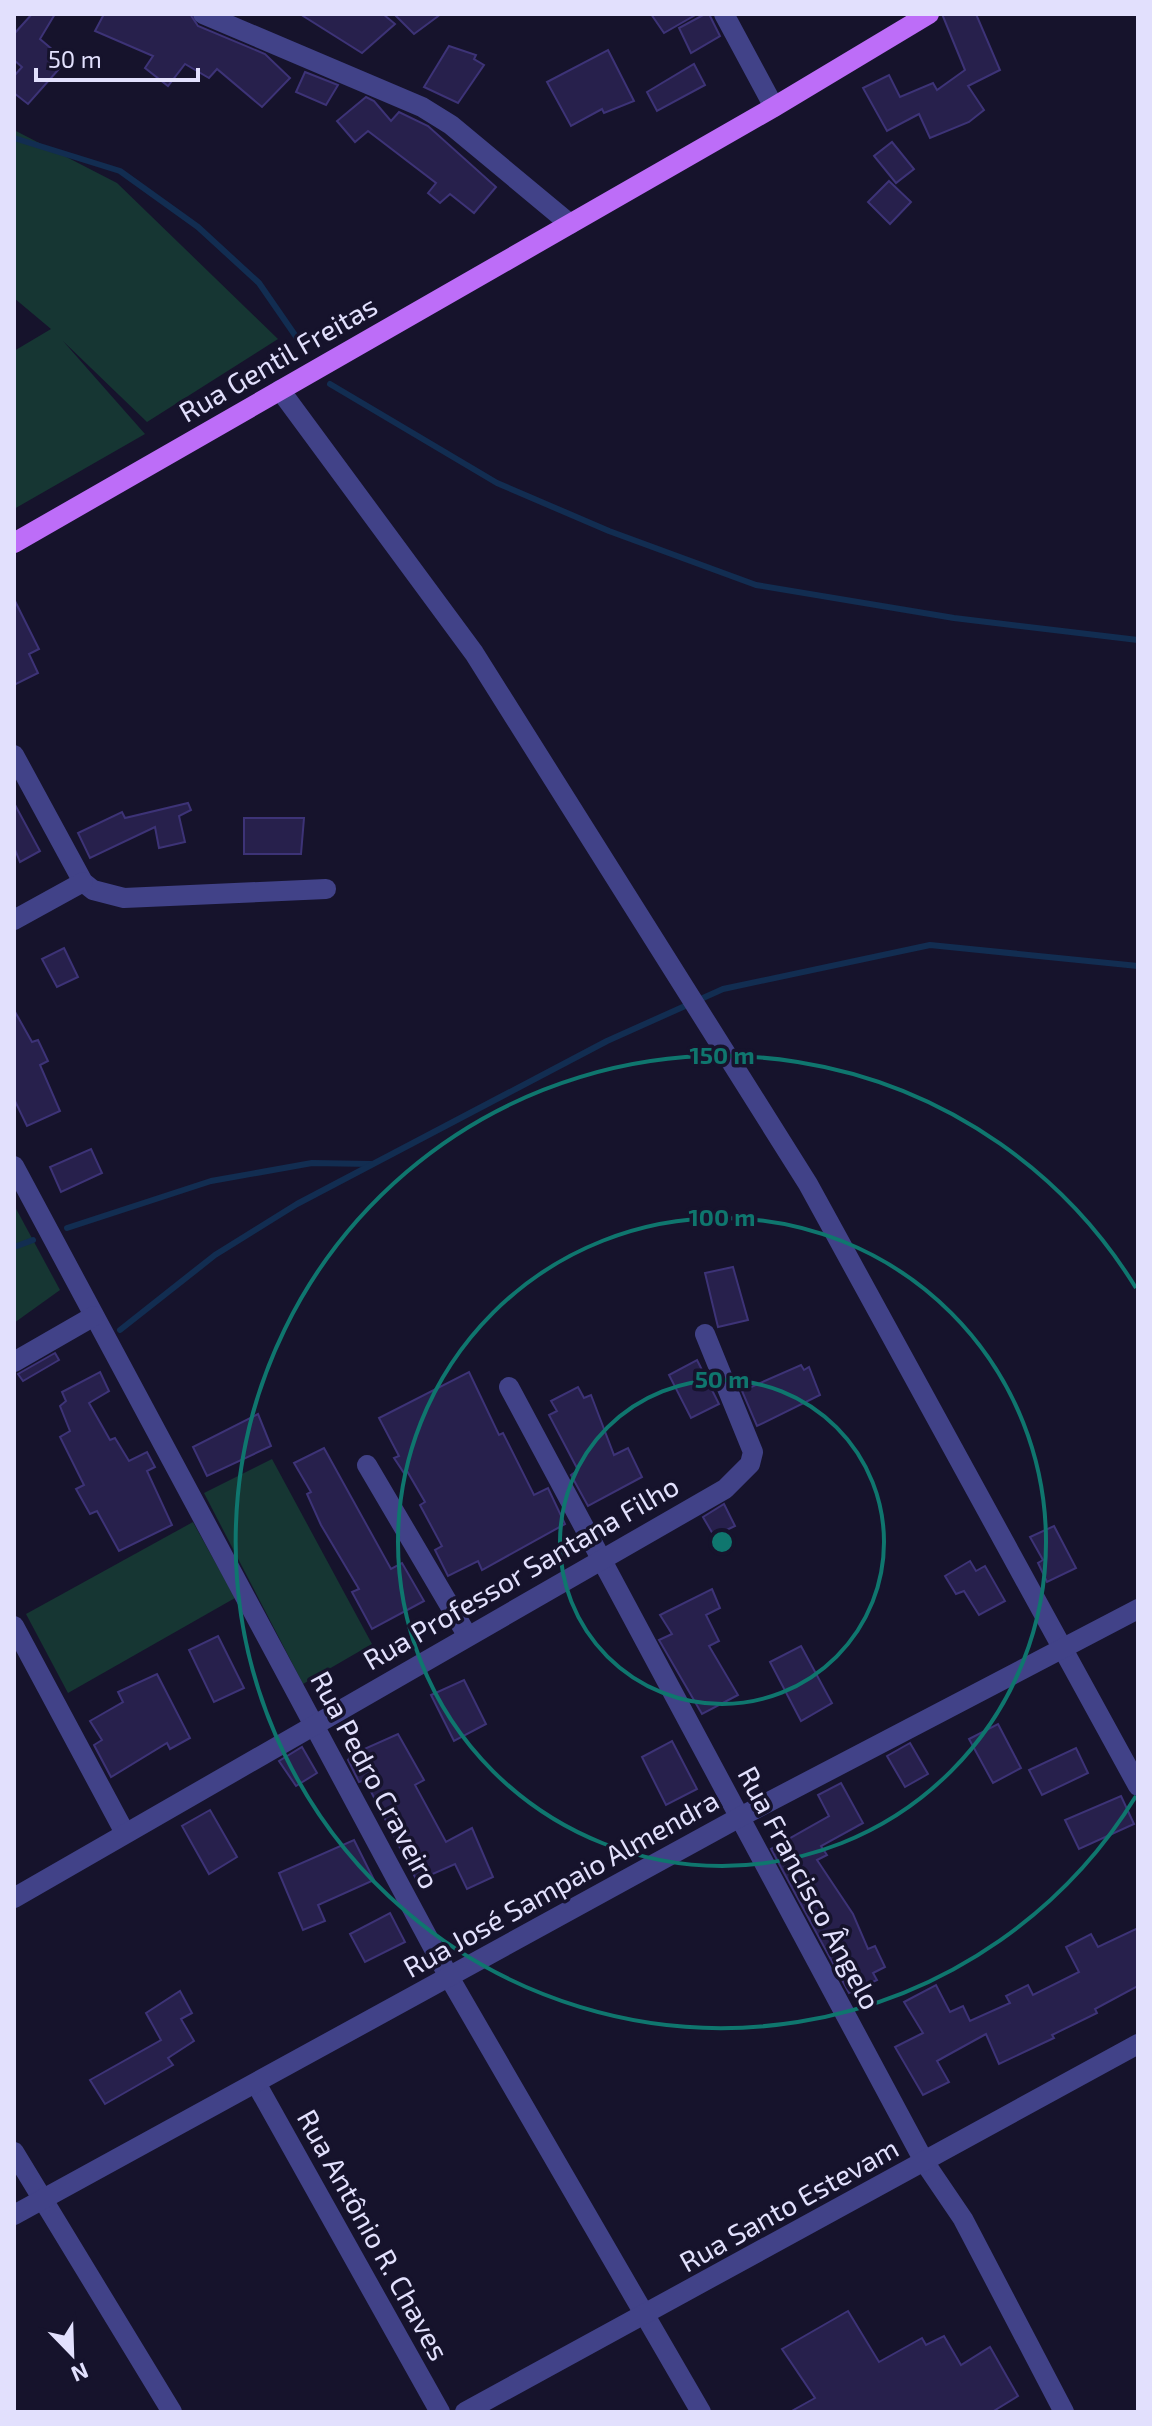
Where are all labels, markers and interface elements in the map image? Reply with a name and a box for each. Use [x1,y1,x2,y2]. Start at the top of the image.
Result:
scale bar [36,32,198,82]
text: 50 m [48,44,102,73]
street label: Rua Gentil Freitas [172,288,383,429]
text: 150 m [689,1040,755,1069]
text: 100 m [689,1202,755,1231]
text: 50 m [695,1364,749,1393]
street label: Rua Professor Santana Filho [357,1468,684,1677]
centre of rings [708,1528,736,1556]
street label: Rua Pedro Craveiro [304,1665,448,1894]
street label: Rua Francisco Ângelo [731,1760,888,2015]
street label: Rua José Sampaio Almendra [397,1782,724,1984]
street label: Rua Antônio R. Chaves [291,2103,457,2366]
street label: Rua Santo Estevam [673,2130,904,2278]
north arrow [32,2314,112,2394]
text: N [68,2358,93,2388]

